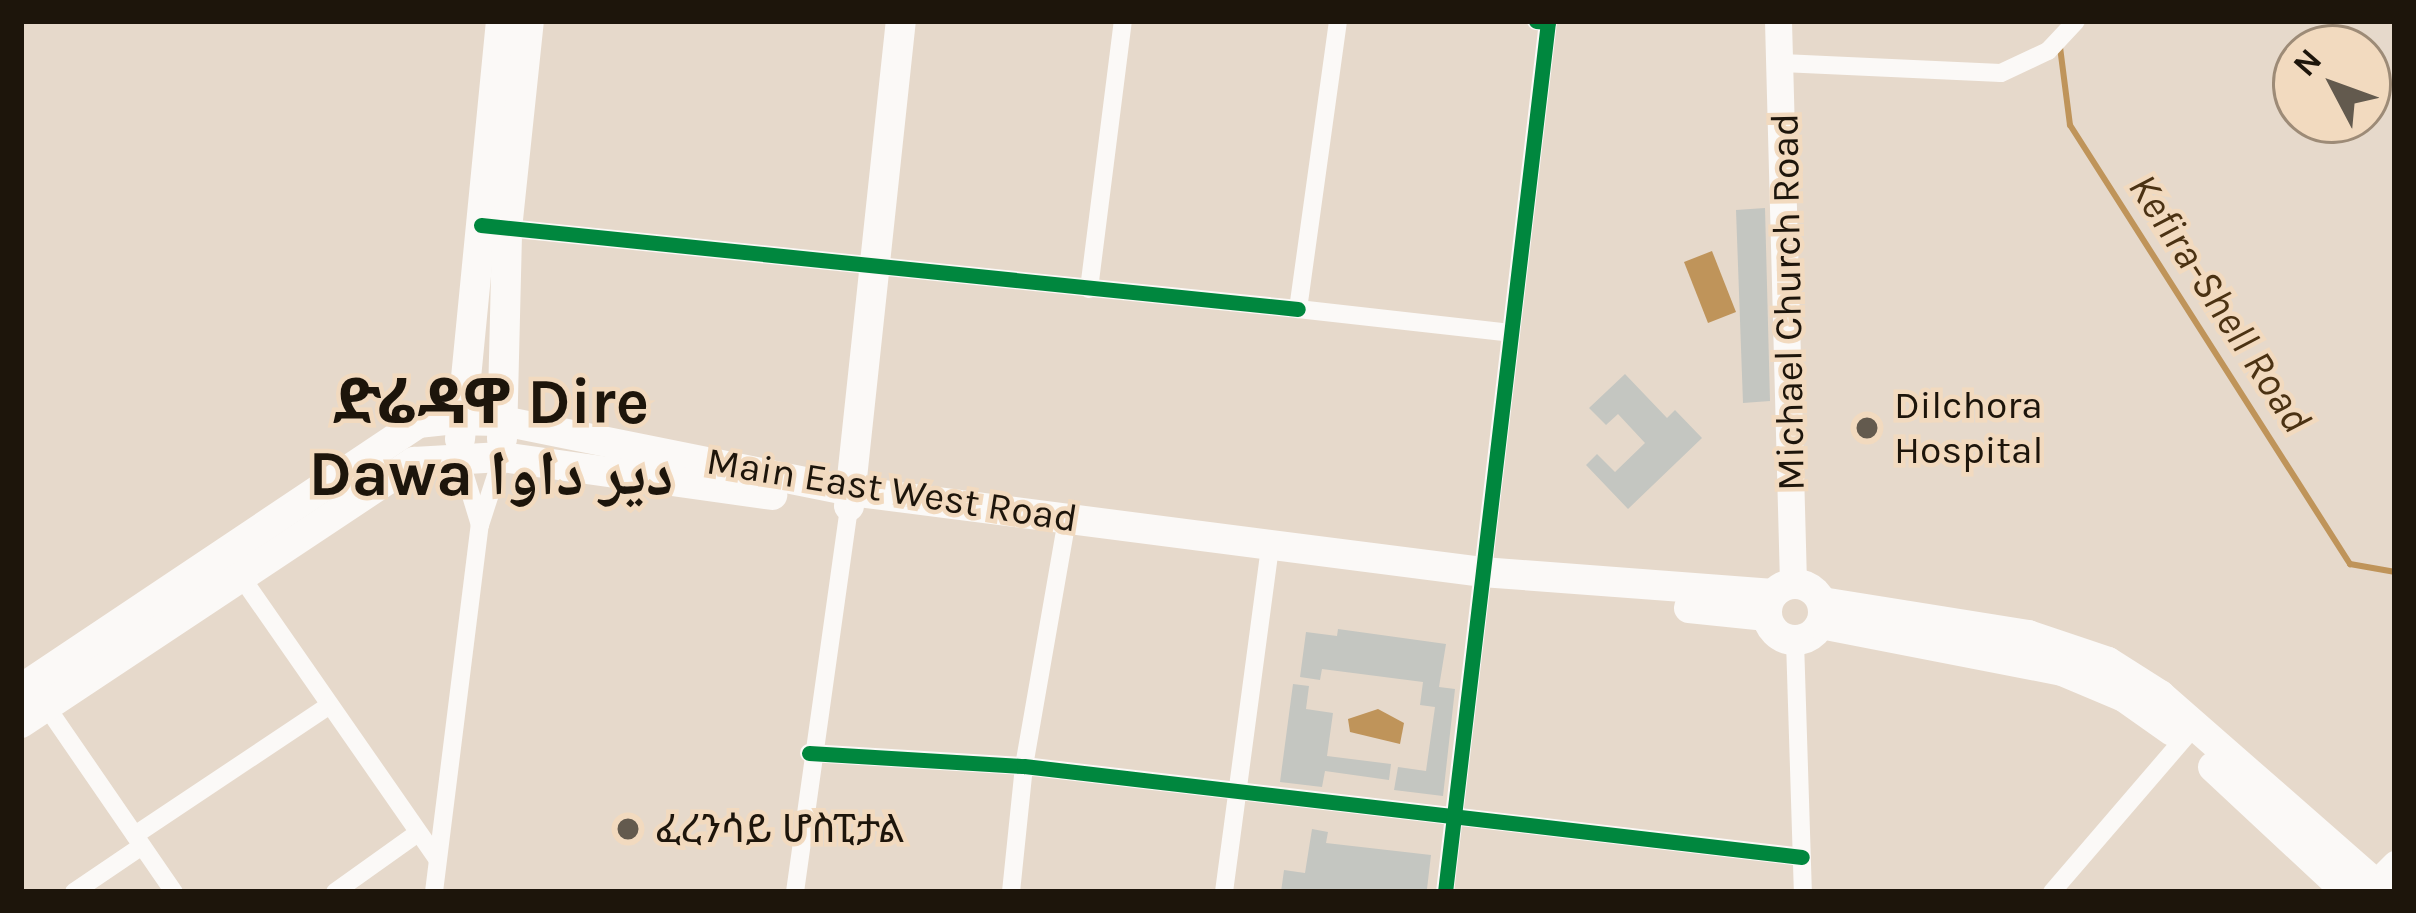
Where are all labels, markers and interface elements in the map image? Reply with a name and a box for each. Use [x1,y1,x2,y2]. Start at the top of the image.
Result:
north arrow [2272,24,2392,144]
text: N [2285,41,2329,84]
street label: Michael Church Road [1761,113,1815,491]
water label: Kefira-Shell Road [2118,164,2322,442]
district label: ድሬዳዋ Dire Dawa دير داوا [309,364,673,512]
place label: Dilchora Hospital [1894,383,2043,474]
marker: Dilchora Hospital [1851,412,1883,444]
street label: Main East West Road [703,438,1081,542]
place label: ፈረንሳይ ሆስፒታል [655,806,904,852]
marker: ፈረንሳይ ሆስፒታል [612,813,644,845]

